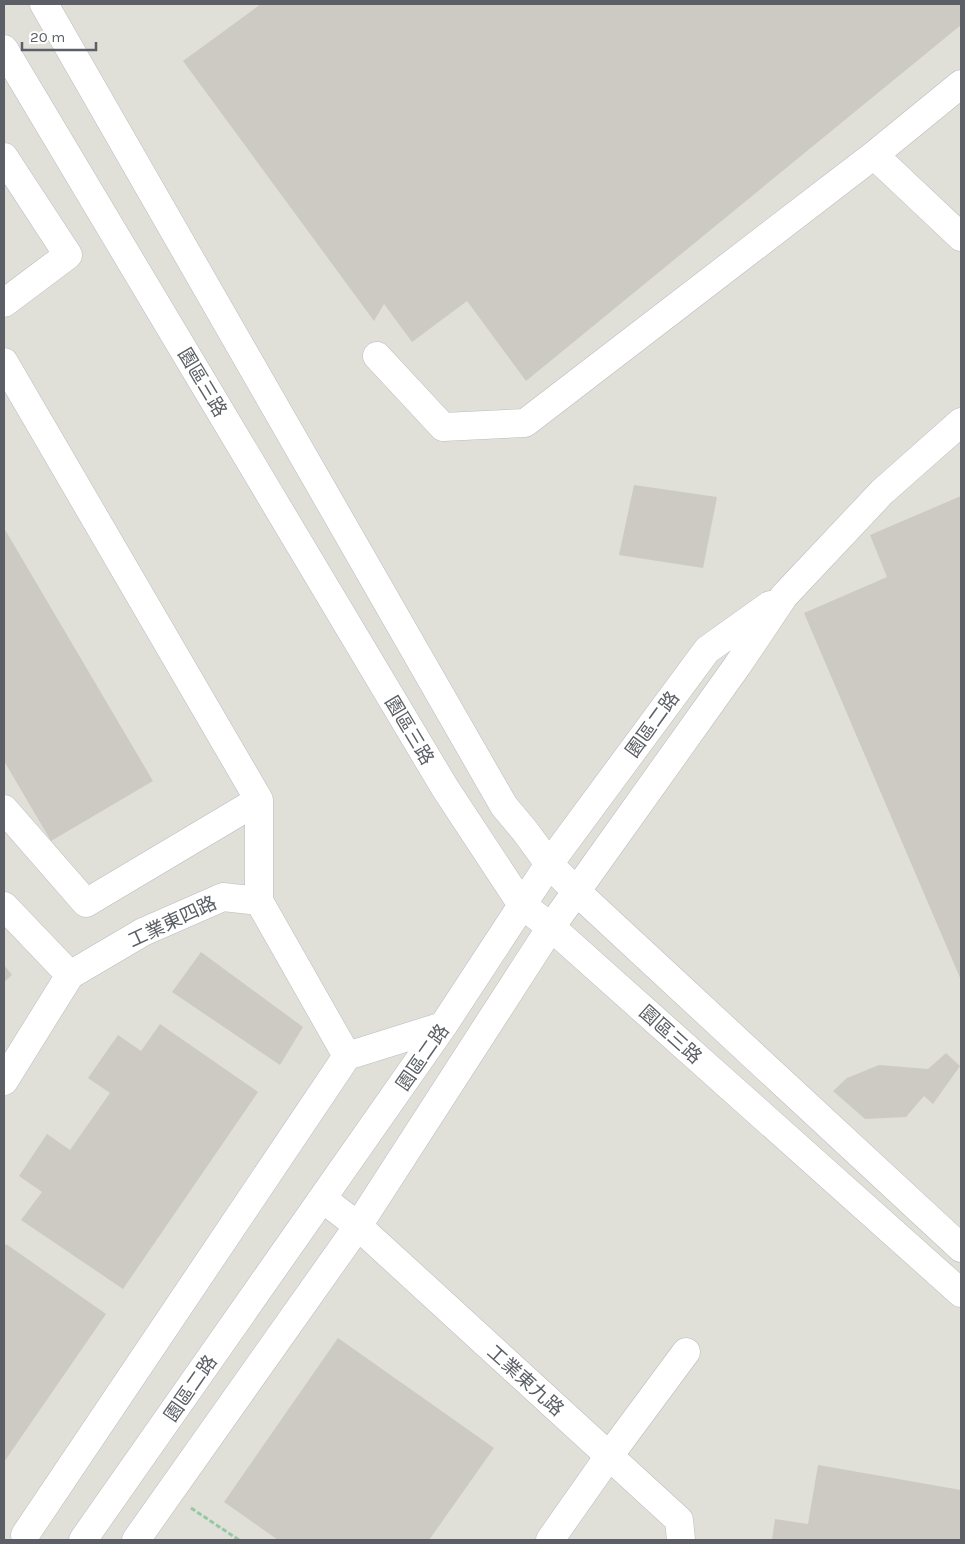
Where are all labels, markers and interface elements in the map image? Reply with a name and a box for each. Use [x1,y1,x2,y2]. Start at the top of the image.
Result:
scale bar [22,20,96,52]
text: 20 m [30,28,65,46]
street label: 園區三路 [173,344,231,421]
street label: 園區二路 [622,687,684,762]
street label: 園區三路 [380,692,438,769]
street label: 工業東四路 [125,892,220,952]
street label: 園區三路 [635,1001,706,1068]
street label: 園區二路 [392,1020,454,1095]
street label: 工業東九路 [483,1341,568,1421]
street label: 園區二路 [160,1351,222,1426]

